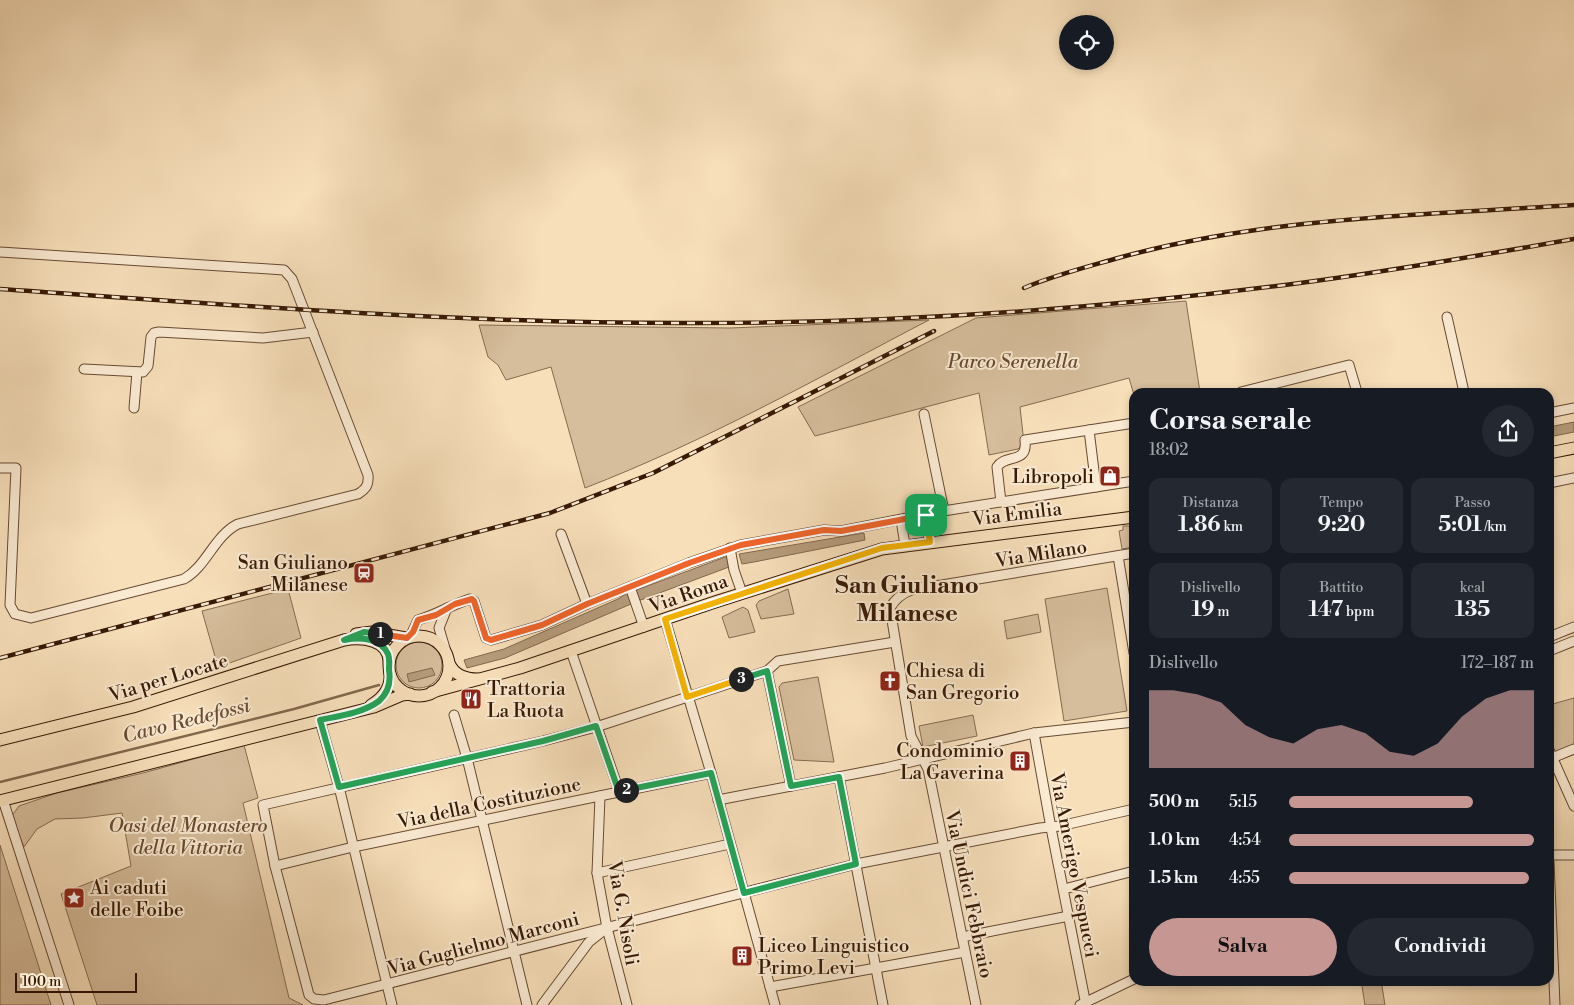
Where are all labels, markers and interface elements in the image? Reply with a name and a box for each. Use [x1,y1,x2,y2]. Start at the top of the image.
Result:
map controls [1059,15,1114,70]
button: locate [1059,15,1114,70]
park label: Parco Serenella [947,350,1079,374]
text: Corsa serale [1149,403,1312,438]
button: share [1482,405,1534,457]
text: 18:02 [1149,440,1188,460]
shop icon: Libropoli [1098,464,1122,488]
place label: Libropoli [1012,465,1094,489]
pin [905,494,947,536]
text: Distanza [1182,494,1239,512]
text: Tempo [1320,494,1363,512]
text: Passo [1454,494,1491,512]
street label: Via Emilia [970,497,1064,532]
icon: arrive [912,501,940,529]
text: 1.86 [1178,512,1221,538]
text: 9:20 [1318,512,1365,538]
text: 5:01 [1438,512,1482,538]
text: km [1221,518,1243,536]
text: /km [1482,518,1507,536]
street label: Via Milano [993,535,1089,573]
place label: San Giuliano Milanese [238,551,348,597]
station icon: San Giuliano Milanese [352,561,376,585]
street label: Via Roma [645,569,731,619]
district label: San Giuliano Milanese [835,571,979,629]
text: Dislivello [1180,579,1241,597]
text: Battito [1320,579,1363,597]
text: kcal [1460,579,1485,597]
text: 19 [1191,597,1214,623]
text: 147 [1309,597,1343,623]
text: 135 [1455,597,1490,623]
text: m [1214,603,1230,621]
text: bpm [1343,603,1374,621]
pin: 1 [368,622,392,646]
text: 1 [377,625,384,643]
street label: Via per Locate [105,648,231,708]
text: Dislivello [1149,653,1218,673]
text: 172–187 m [1461,653,1534,673]
place label: Chiesa di San Gregorio [906,659,1019,705]
pin: 3 [728,666,754,692]
church icon: Chiesa di San Gregorio [878,669,902,693]
text: 3 [737,670,746,688]
place label: Trattoria La Ruota [487,677,566,723]
restaurant icon: Trattoria La Ruota [459,687,483,711]
water label: Cavo Redefossi [120,693,254,749]
place label: Condominio La Gaverina [896,739,1004,785]
building icon: Condominio La Gaverina [1008,749,1032,773]
street label: Via Amerigo Vespucci [1044,770,1104,960]
street label: Via della Costituzione [394,772,583,834]
pin: 2 [614,778,638,802]
text: 2 [622,781,631,799]
text: 500 m [1149,792,1199,812]
text: 5:15 [1229,792,1257,812]
street label: Via Undici Febbraio [939,807,999,980]
park label: Oasi del Monastero della Vittoria [108,814,268,860]
text: 1.0 km [1149,830,1200,850]
text: 4:54 [1229,830,1261,850]
street label: Via G. Nisoli [602,858,644,967]
text: 1.5 km [1149,868,1198,888]
text: 4:55 [1229,868,1260,888]
place label: Ai caduti delle Foibe [89,876,184,922]
place icon: Ai caduti delle Foibe [62,886,86,910]
street label: Via Guglielmo Marconi [384,907,582,981]
button: Salva [1149,918,1337,976]
button: Condividi [1347,918,1534,976]
place label: Liceo Linguistico Primo Levi [758,934,910,980]
building icon: Liceo Linguistico Primo Levi [730,944,754,968]
scale bar [15,970,138,993]
text: 100 m [22,973,61,991]

